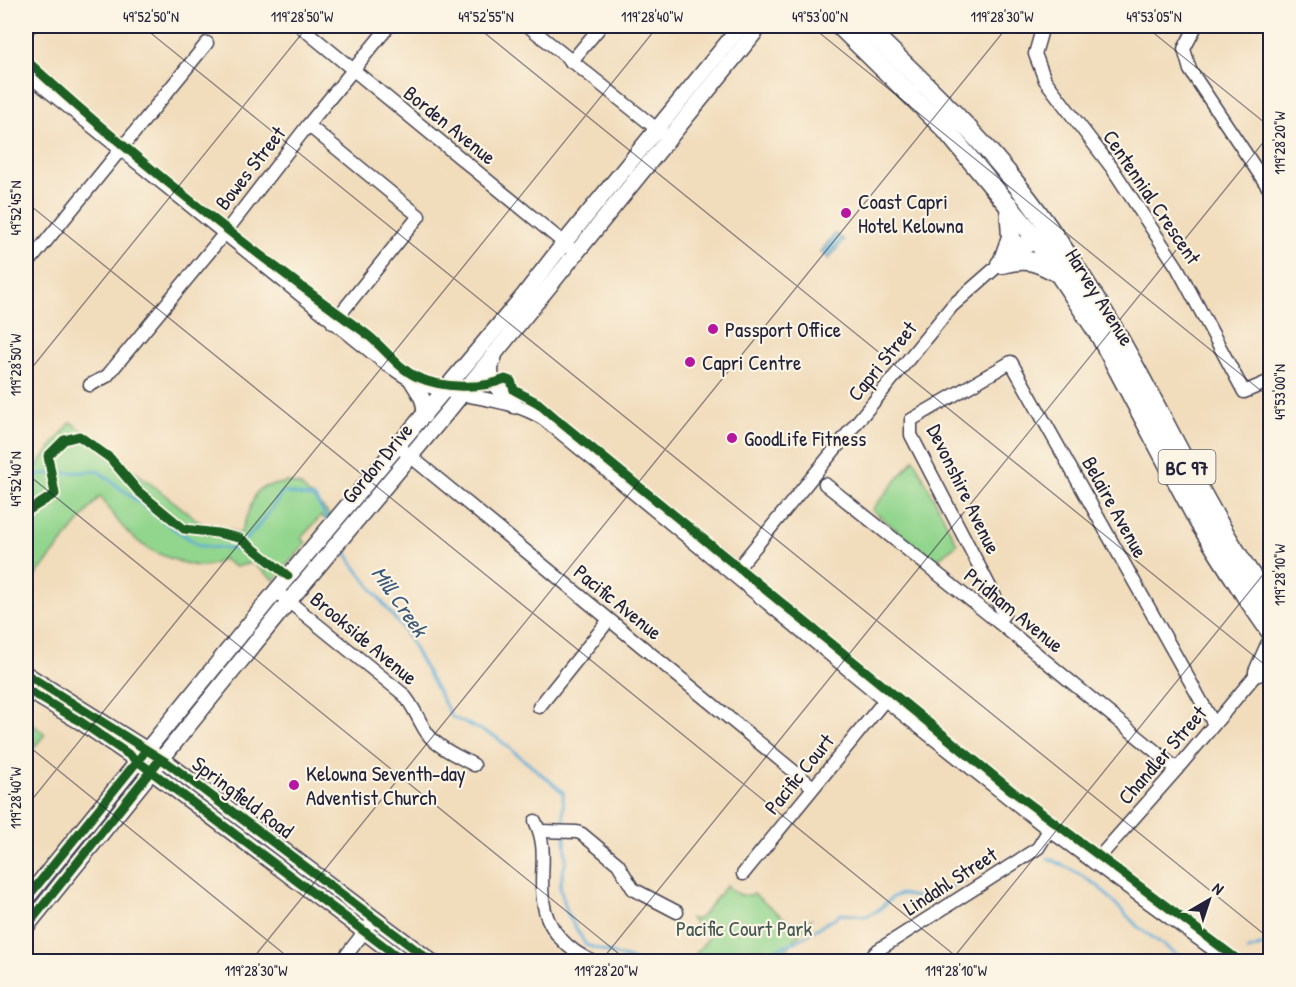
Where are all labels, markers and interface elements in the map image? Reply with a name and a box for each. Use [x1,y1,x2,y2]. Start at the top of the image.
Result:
text: 49°52'50"N [123,6,179,27]
text: 119°28'50"W [271,6,334,27]
text: 49°52'55"N [458,6,514,27]
text: 119°28'40"W [621,6,684,27]
text: 49°53'00"N [792,6,848,27]
text: 119°28'30"W [970,6,1034,27]
text: 49°53'05"N [1126,6,1182,27]
street label: Borden Avenue [398,79,502,171]
text: 119°28'20"W [1269,111,1290,175]
street label: Bowes Street [208,119,292,216]
street label: Centennial Crescent [1096,124,1208,271]
text: 49°52'45"N [5,181,26,235]
place label: Coast Capri Hotel Kelowna [858,187,963,240]
marker: Coast Capri Hotel Kelowna [839,206,853,220]
street label: Harvey Avenue [1059,243,1141,351]
street label: Capri Street [841,314,924,407]
place label: Passport Office [725,315,841,344]
marker: Passport Office [706,322,720,336]
text: 119°28'50"W [5,333,26,396]
place label: Capri Centre [702,348,801,377]
marker: Capri Centre [683,355,697,369]
text: 49°53'00"N [1269,364,1290,420]
street label: Gordon Drive [335,416,419,510]
street label: Devonshire Avenue [920,419,1008,559]
place label: GoodLife Fitness [744,424,866,453]
marker: GoodLife Fitness [725,431,739,445]
road number: BC 97 [1158,450,1216,484]
text: 49°52'40"N [5,451,26,507]
street label: Belaire Avenue [1075,451,1155,563]
text: 119°28'10"W [1269,543,1290,606]
street label: Pacific Avenue [568,557,668,647]
water label: Mill Creek [365,560,436,644]
street label: Pridham Avenue [958,561,1070,659]
street label: Brookside Avenue [304,585,424,691]
street label: Chandler Street [1111,699,1213,811]
street label: Pacific Court [757,727,841,821]
street label: Springfield Road [186,749,300,845]
place label: Kelowna Seventh-day Adventist Church [306,759,466,812]
text: 119°28'40"W [5,766,26,829]
marker: Kelowna Seventh-day Adventist Church [287,778,301,792]
street label: Lindahl Street [897,839,1003,922]
north arrow [1179,870,1239,930]
text: N [1208,877,1229,900]
park label: Pacific Court Park [676,914,812,943]
text: 119°28'30"W [224,960,288,981]
text: 119°28'20"W [574,960,638,981]
text: 119°28'10"W [925,960,988,981]

